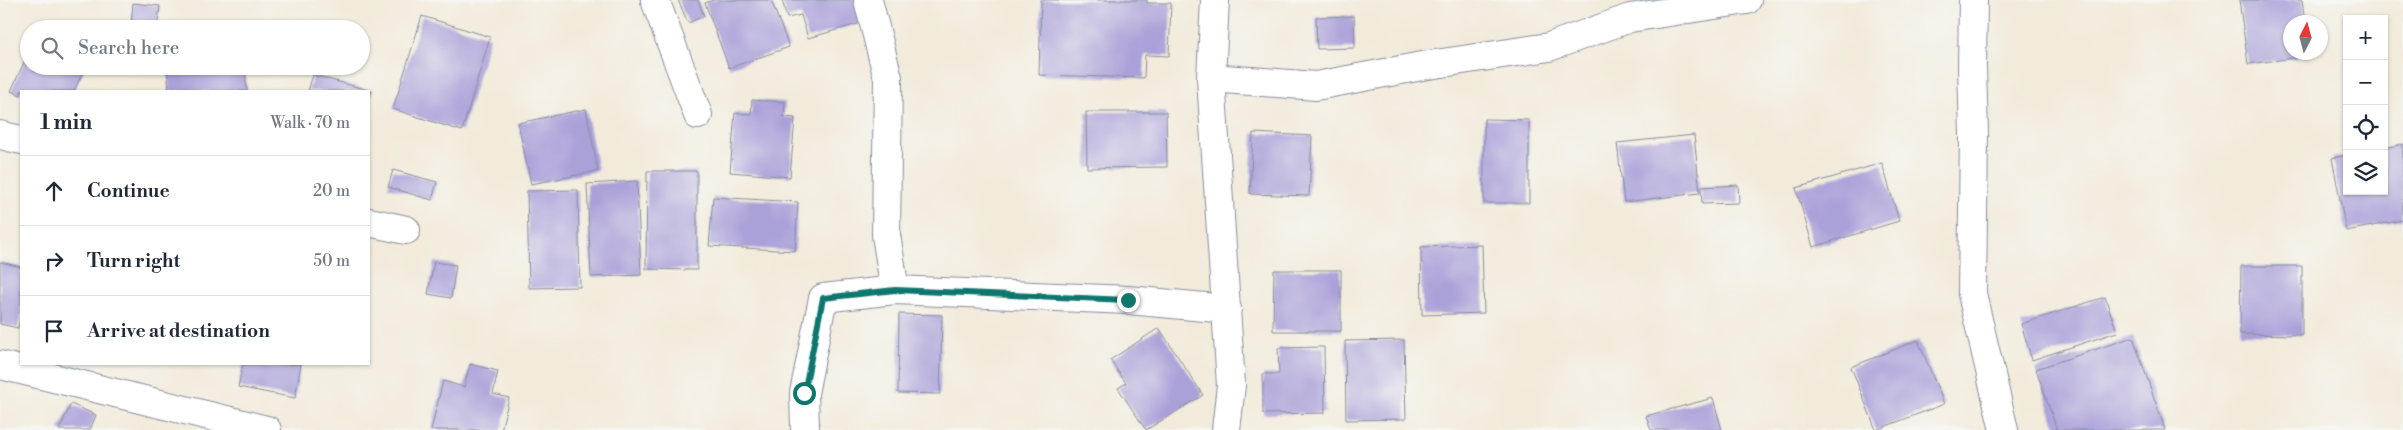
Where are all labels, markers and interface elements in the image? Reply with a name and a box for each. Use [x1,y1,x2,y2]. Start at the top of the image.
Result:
north arrow [2283,15,2328,60]
map controls [2343,15,2388,195]
button: + [2343,15,2388,60]
search box [20,20,370,75]
icon: search [38,34,66,62]
text: Search here [78,36,179,60]
button: − [2343,60,2388,105]
button: locate [2343,105,2388,150]
text: 1 min [40,110,92,136]
text: Walk · 70 m [270,113,350,133]
button: layers [2343,150,2388,195]
icon: ahead [40,177,68,205]
text: Continue [87,179,170,203]
text: 20 m [313,181,350,201]
icon: right [40,247,68,275]
text: Turn right [87,249,180,273]
text: 50 m [313,251,350,271]
route end [1117,289,1140,312]
icon: arrive [40,317,68,345]
text: Arrive at destination [87,319,270,343]
route start [793,382,816,405]

